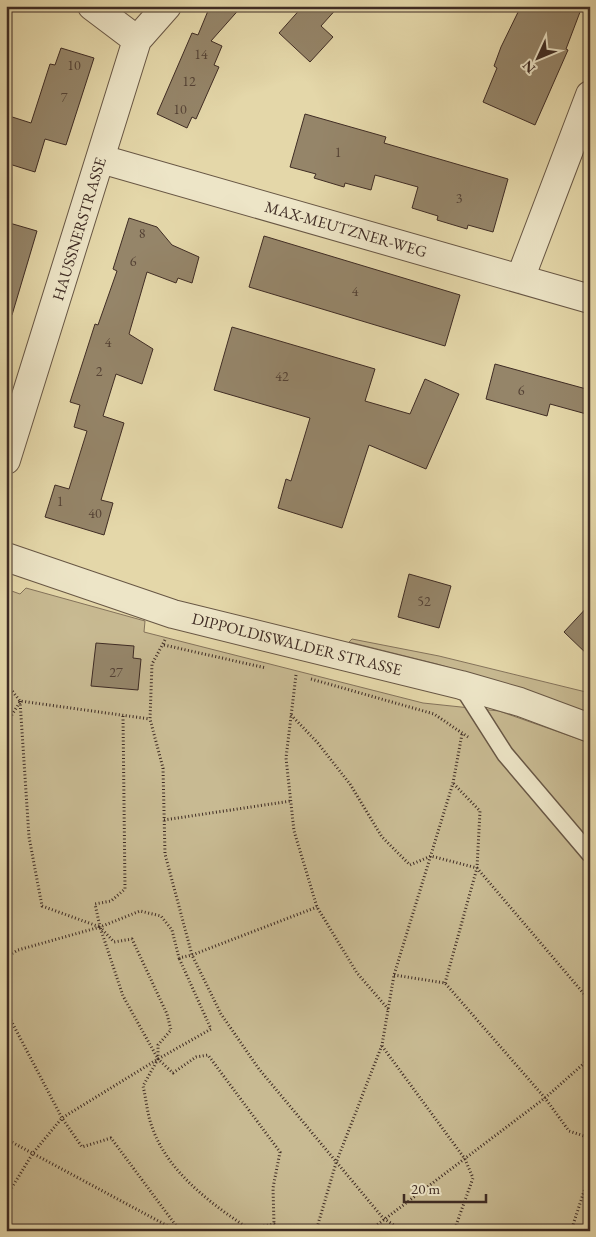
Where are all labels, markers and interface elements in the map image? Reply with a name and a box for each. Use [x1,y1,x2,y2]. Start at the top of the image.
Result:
north arrow [514,32,564,82]
house number: 14 [194,45,208,63]
house number: 10 [67,56,81,74]
text: N [518,56,539,77]
house number: 12 [182,72,196,90]
house number: 7 [61,88,68,106]
house number: 10 [173,100,187,118]
house number: 1 [335,143,341,161]
street label: HAUSSNERSTRASSE [47,155,111,303]
house number: 3 [456,189,463,207]
street label: MAX-MEUTZNER-WEG [262,196,430,262]
house number: 8 [139,224,146,242]
house number: 6 [130,252,137,270]
house number: 4 [352,282,359,300]
house number: 4 [105,333,112,351]
house number: 2 [96,362,103,380]
house number: 42 [275,367,289,385]
house number: 6 [518,381,525,399]
house number: 1 [57,492,63,510]
house number: 40 [88,504,102,522]
house number: 52 [417,592,431,610]
street label: DIPPOLDISWALDER STRASSE [190,608,404,680]
house number: 27 [109,663,123,681]
scale bar [404,1172,486,1204]
text: 20 m [411,1179,440,1198]

